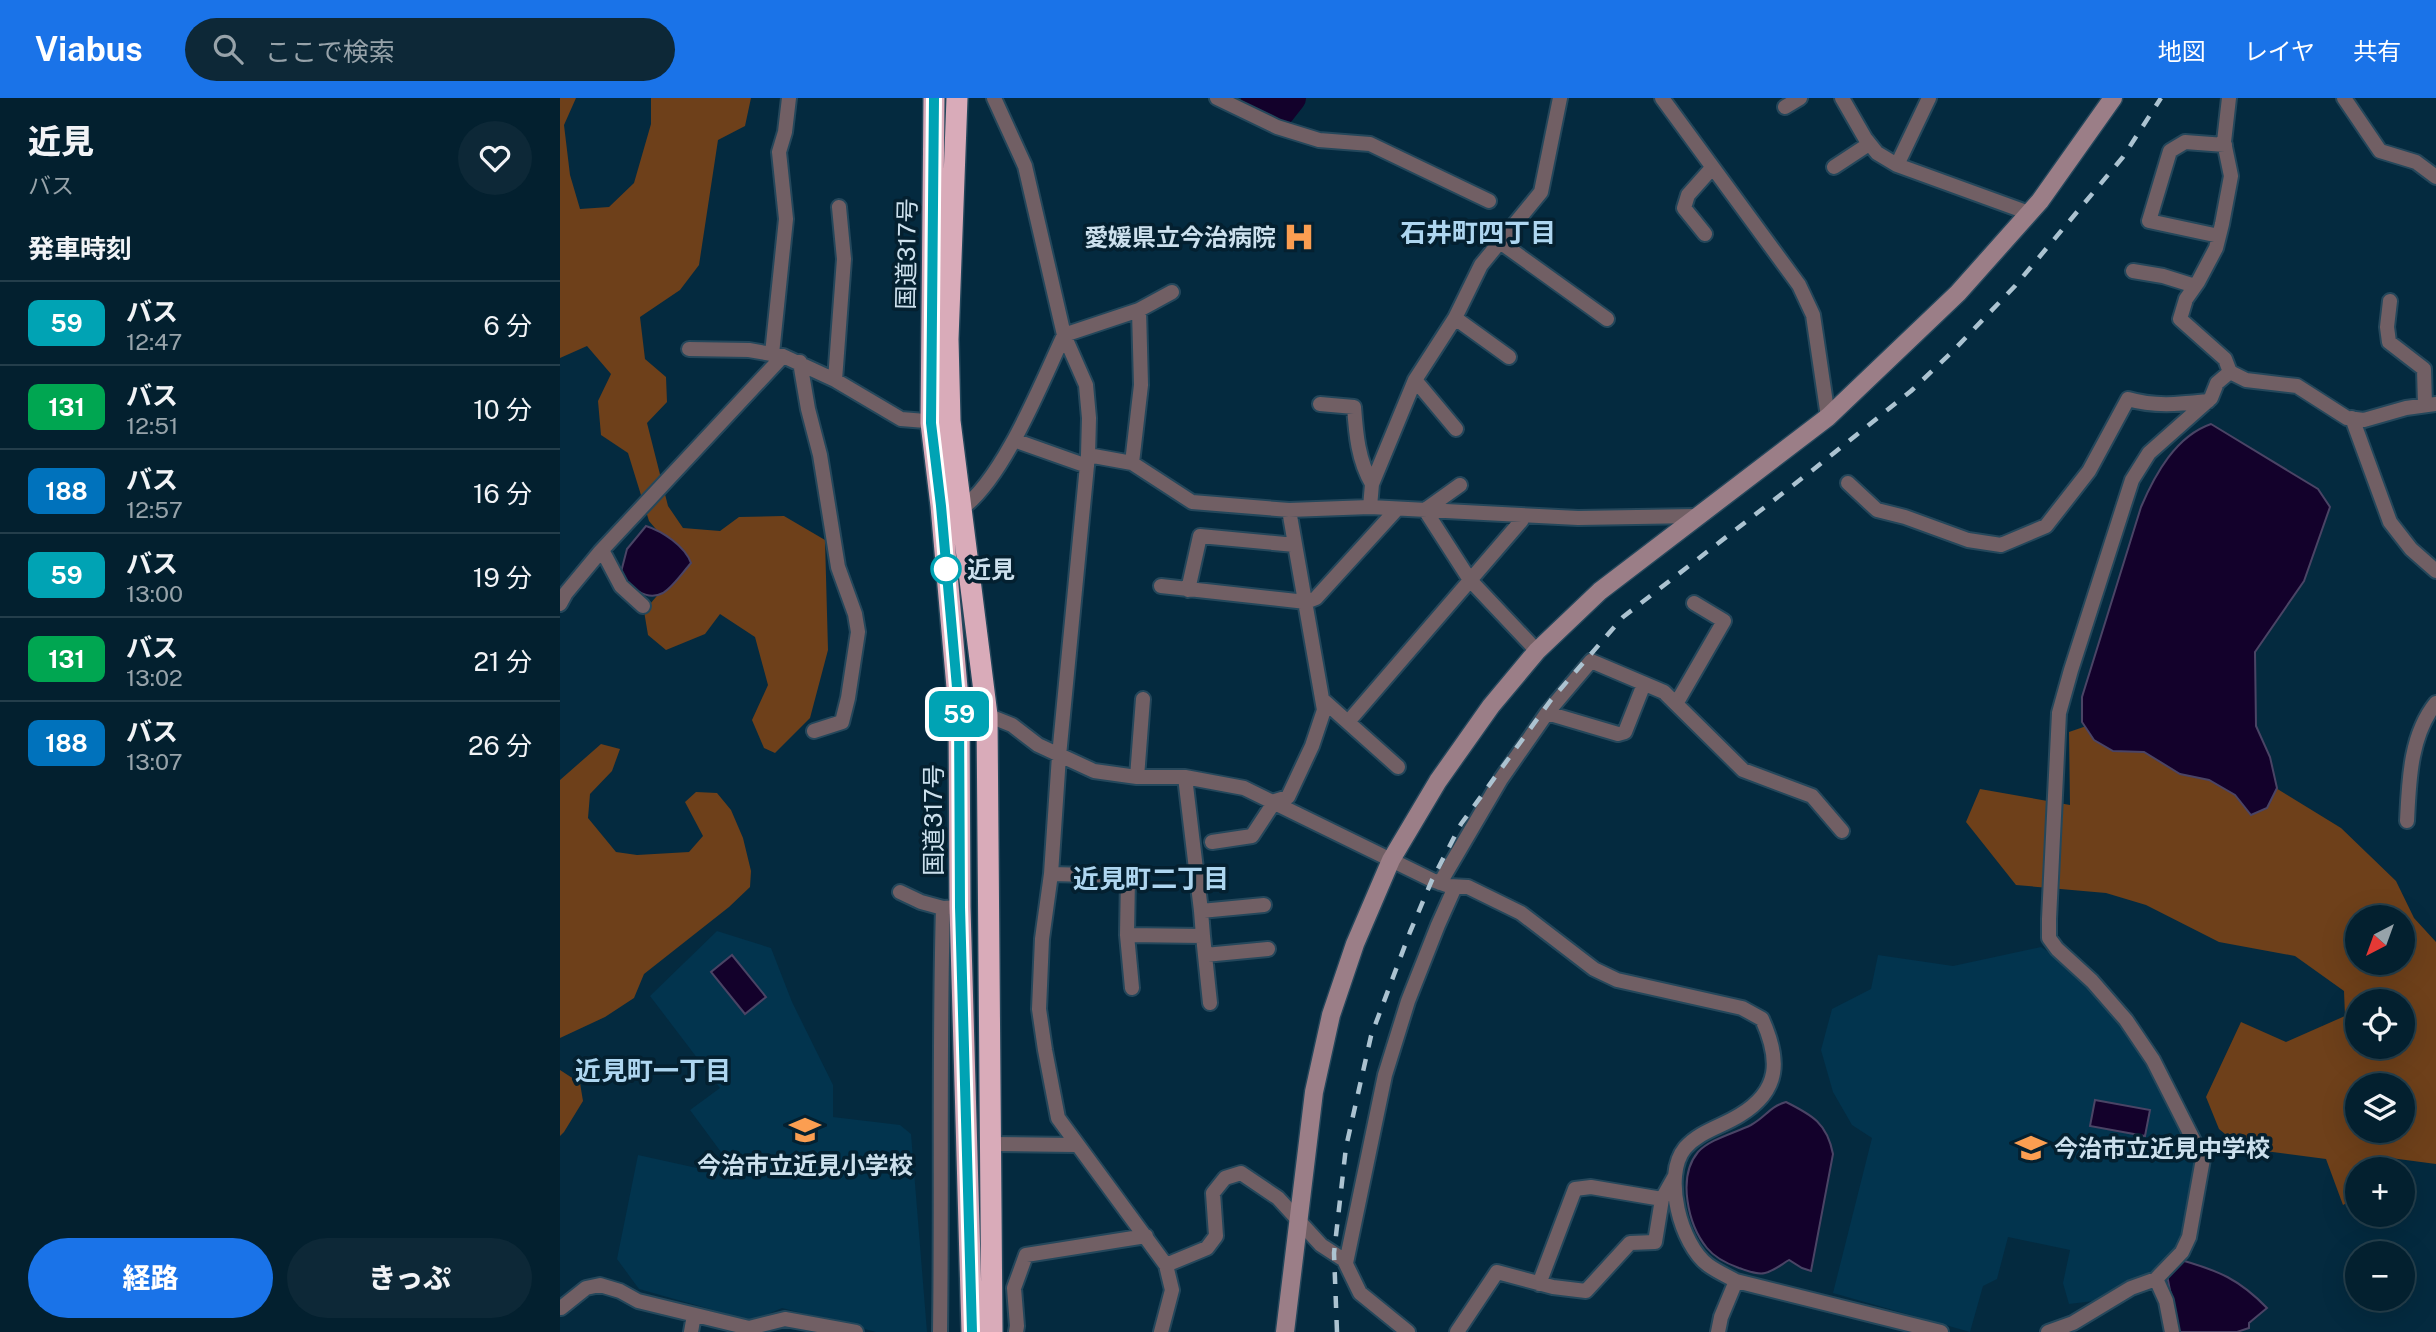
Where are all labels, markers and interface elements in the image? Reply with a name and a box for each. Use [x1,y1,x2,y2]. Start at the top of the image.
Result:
search box [185,18,675,81]
text: Viabus [35,30,143,68]
icon: search [209,30,247,68]
text: ここで検索 [265,36,395,67]
text: 地図 [2158,37,2206,65]
text: レイヤ [2244,37,2315,65]
text: 共有 [2353,37,2401,65]
button: heart [458,121,532,195]
text: 近見 [28,122,94,160]
text: バス [28,172,74,199]
street label: 国道317号 [891,198,921,310]
district label: 石井町四丁目 [1400,217,1556,248]
hospital icon: 愛媛県立今治病院 [1282,220,1316,254]
place label: 愛媛県立今治病院 [1084,223,1276,251]
text: 発車時刻 [28,233,132,264]
text: バス [126,296,178,327]
text: 59 [50,309,83,337]
text: 6 分 [483,310,532,341]
text: 12:47 [126,328,182,355]
text: バス [126,380,178,411]
text: 131 [48,393,85,421]
text: 10 分 [473,394,532,425]
text: 12:51 [126,412,178,439]
text: バス [126,464,178,495]
text: 188 [45,477,88,505]
text: 16 分 [473,478,532,509]
text: 12:57 [126,496,183,523]
text: バス [126,548,178,579]
marker: 近見 [931,554,961,584]
place label: 近見 [967,555,1015,583]
text: 59 [50,561,83,589]
text: 19 分 [473,562,532,593]
text: 13:00 [126,580,183,607]
text: バス [126,632,178,663]
text: 131 [48,645,85,673]
text: 21 分 [474,646,532,677]
text: 13:02 [126,664,183,691]
line badge: 59 [928,691,990,737]
text: 59 [943,700,975,728]
text: バス [126,716,178,747]
text: 188 [45,729,88,757]
text: 26 分 [468,730,532,761]
text: 13:07 [126,748,183,775]
street label: 国道317号 [919,764,947,876]
district label: 近見町二丁目 [1073,863,1229,894]
north arrow [2345,905,2415,975]
map controls [2345,905,2415,1311]
button: locate [2345,989,2415,1059]
district label: 近見町一丁目 [575,1055,731,1086]
button: layers [2345,1073,2415,1143]
school or university icon: 今治市立近見小学校 [788,1113,822,1147]
school or university icon: 今治市立近見中学校 [2014,1131,2048,1165]
place label: 今治市立近見中学校 [2054,1134,2270,1162]
place label: 今治市立近見小学校 [697,1151,913,1179]
button: + [2345,1157,2415,1227]
button: 経路 [28,1238,273,1318]
button: きっぷ [287,1238,532,1318]
button: − [2345,1241,2415,1311]

